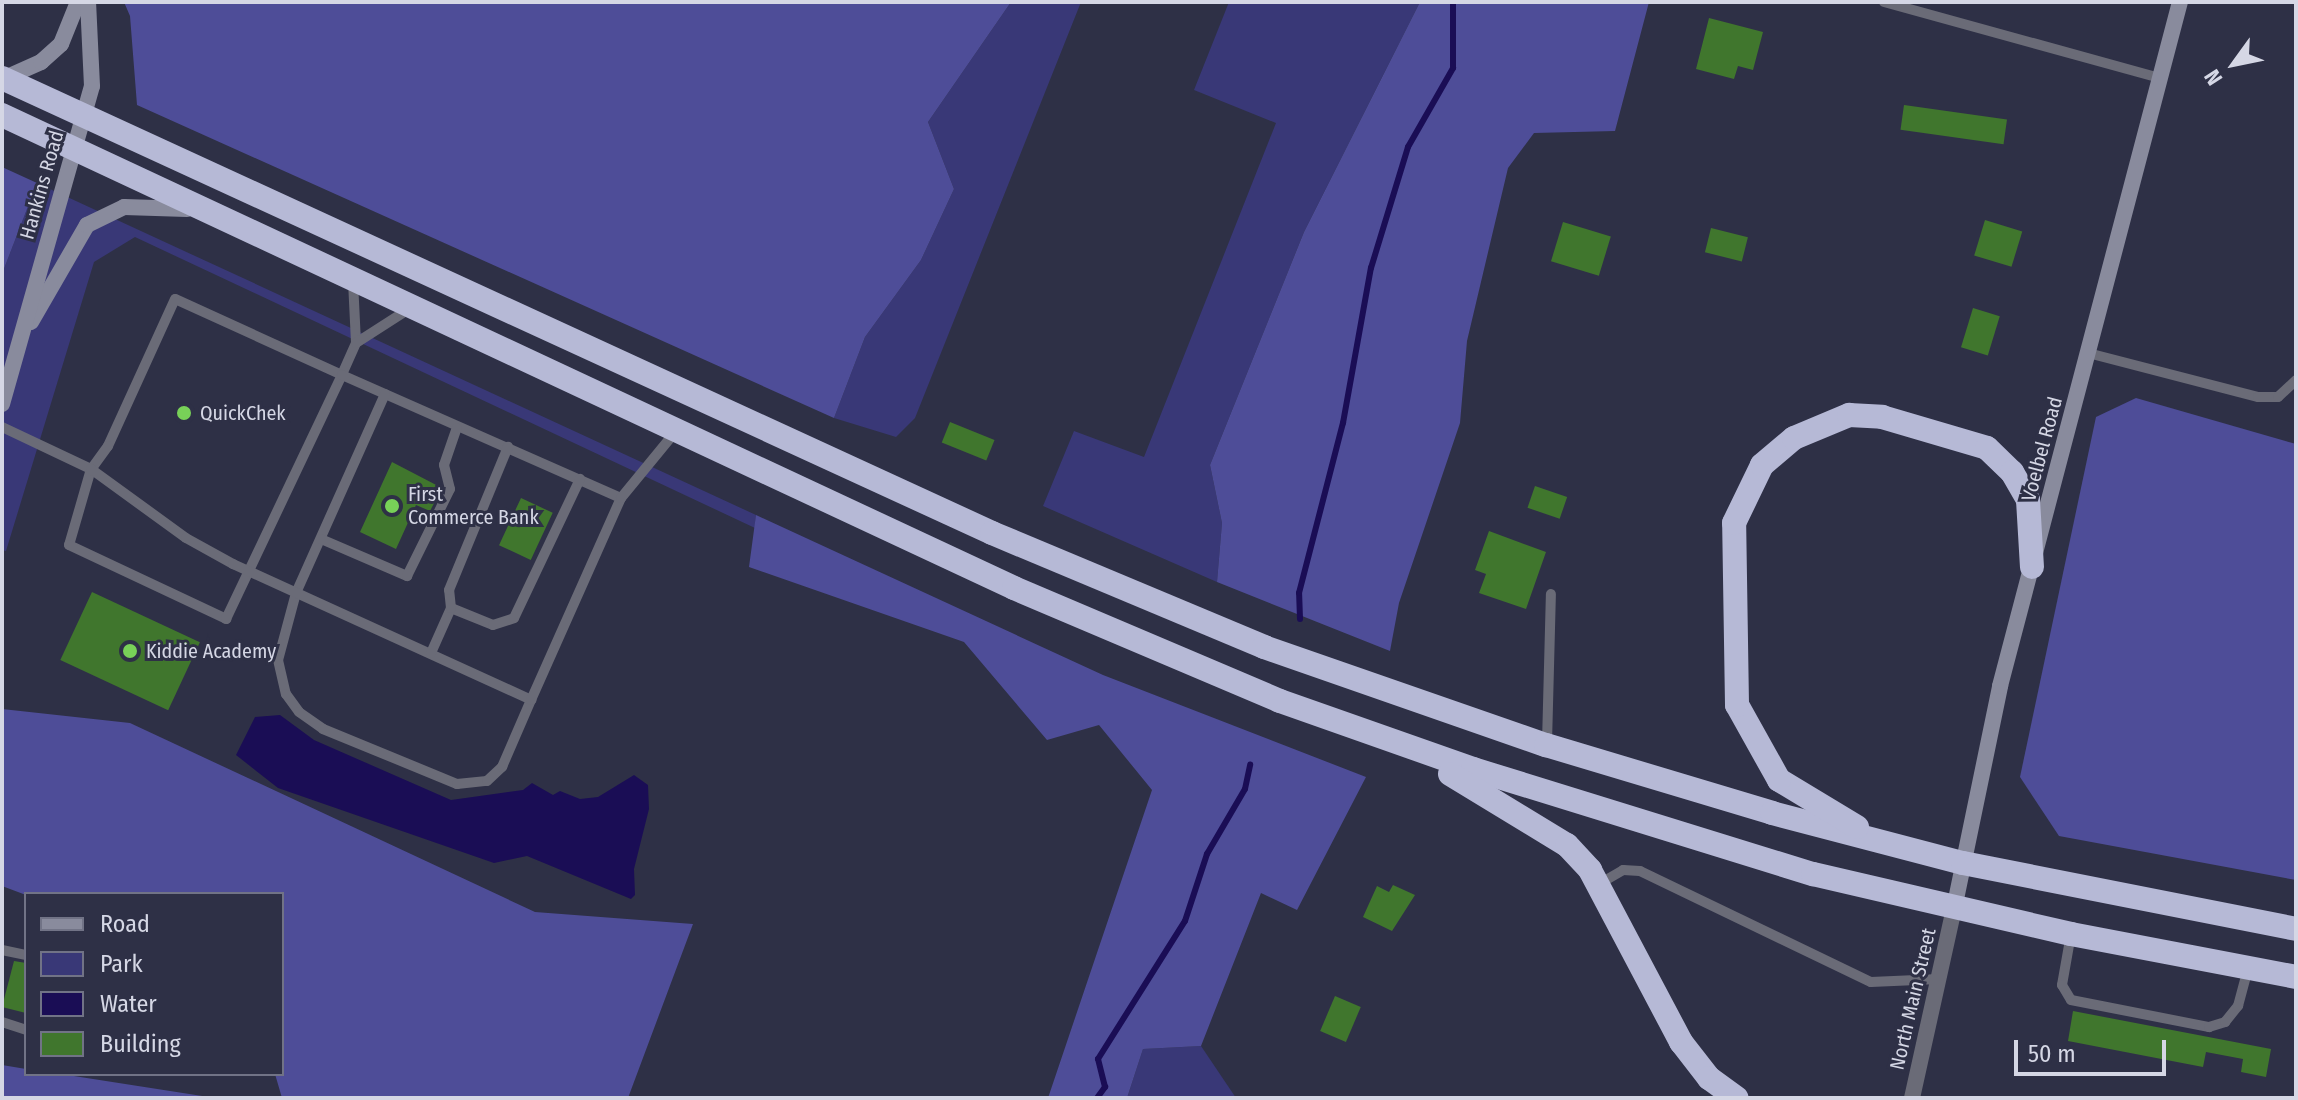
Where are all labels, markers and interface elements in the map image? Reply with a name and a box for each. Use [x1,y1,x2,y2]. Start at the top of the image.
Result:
north arrow [2194,24,2274,104]
text: N [2199,64,2228,90]
street label: Hankins Road [15,128,69,242]
street label: Voelbel Road [2017,394,2067,504]
place label: QuickChek [200,401,286,425]
marker: QuickChek [175,404,193,422]
place label: First Commerce Bank [408,482,539,529]
marker: First Commerce Bank [383,497,401,515]
place label: Kiddie Academy [146,639,276,663]
marker: Kiddie Academy [121,642,139,660]
legend [24,892,284,1076]
text: Road [100,910,150,938]
street label: North Main Street [1885,926,1941,1072]
text: Park [100,950,143,978]
text: Water [100,990,157,1018]
scale bar [2018,1024,2170,1074]
text: Building [100,1030,181,1058]
text: 50 m [2028,1040,2076,1068]

